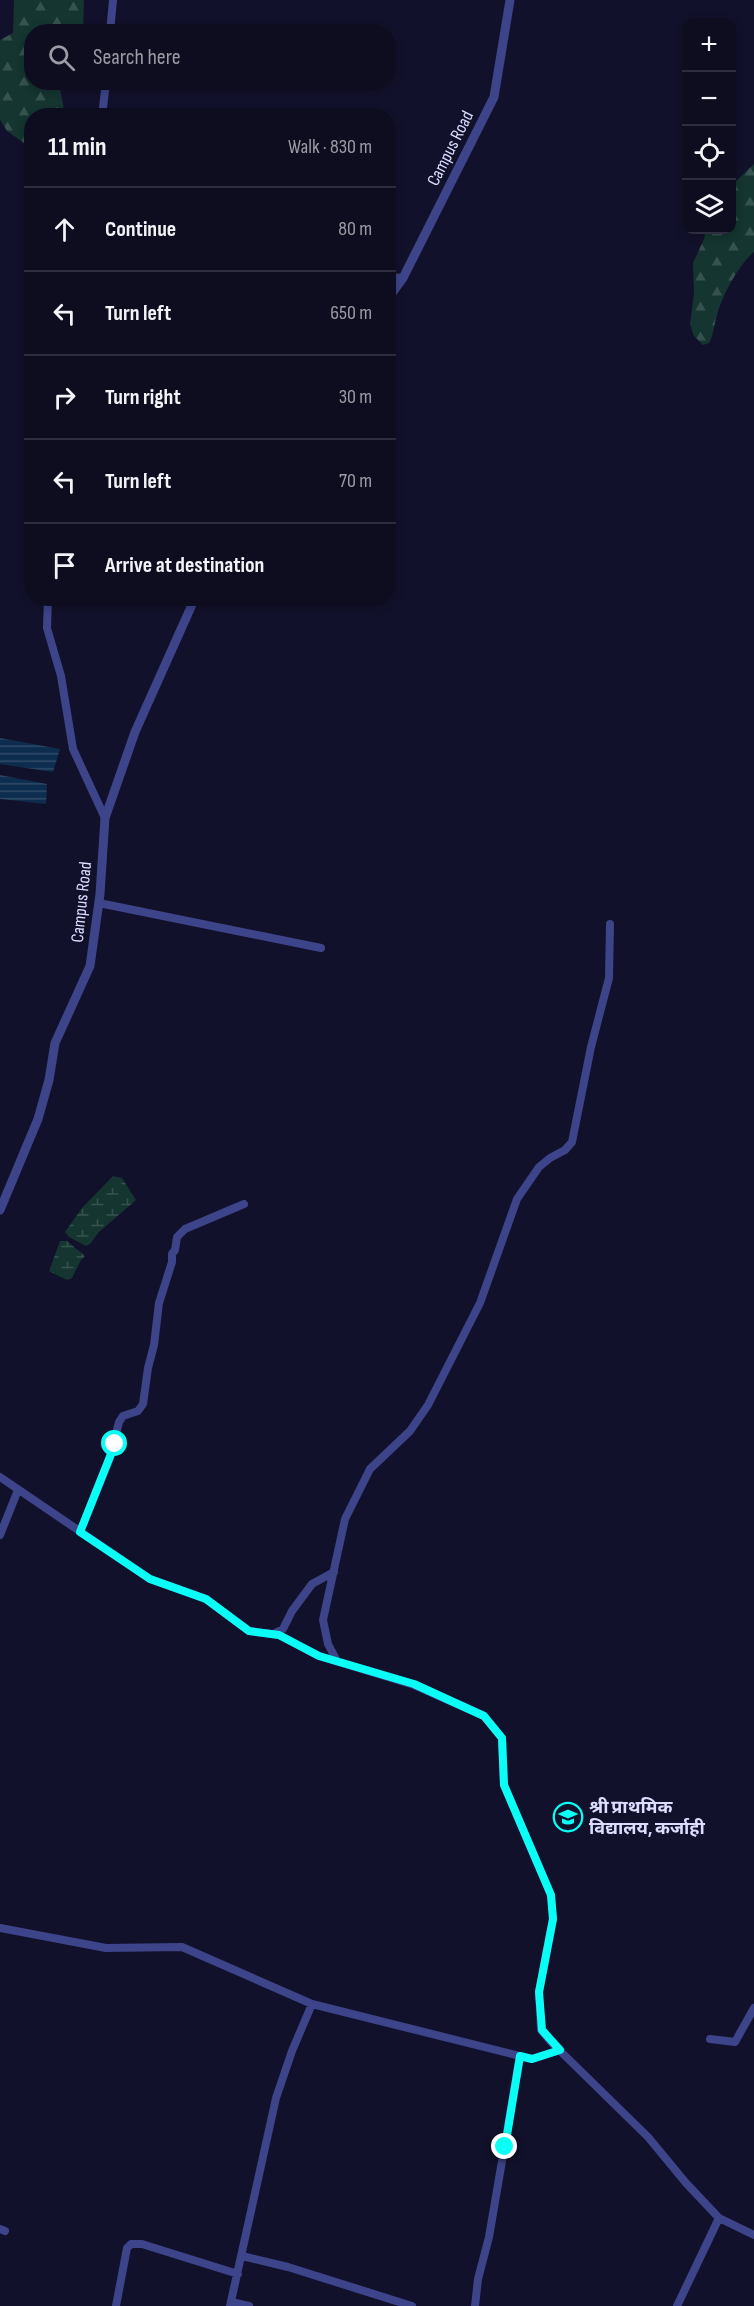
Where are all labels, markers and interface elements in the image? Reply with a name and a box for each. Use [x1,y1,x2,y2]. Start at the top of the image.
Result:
map controls [682,18,736,234]
button: + [682,18,736,72]
search box [24,24,396,90]
icon: search [45,41,78,74]
text: Search here [93,44,180,71]
button: − [682,72,736,126]
street label: Campus Road [423,107,478,189]
button: locate [682,126,736,180]
text: 11 min [48,132,107,163]
text: Walk · 830 m [288,135,372,159]
button: layers [682,180,736,234]
icon: ahead [48,213,81,246]
text: Continue [105,216,176,243]
text: 80 m [338,217,372,241]
icon: left [48,297,81,330]
text: Turn left [105,300,171,327]
text: 650 m [330,301,372,325]
icon: right [48,381,81,414]
text: Turn right [105,384,181,411]
text: 30 m [339,385,372,409]
icon: left [48,465,81,498]
text: Turn left [105,468,171,495]
text: 70 m [339,469,372,493]
icon: arrive [48,549,81,582]
text: Arrive at destination [105,552,264,579]
street label: Campus Road [67,861,96,944]
route start [101,1430,127,1456]
place label: श्री प्राथमिक विद्यालय, कर्जाही [589,1797,706,1839]
school or university icon: श्री प्राथमिक विद्यालय, कर्जाही [552,1801,584,1833]
route end [491,2133,517,2159]

